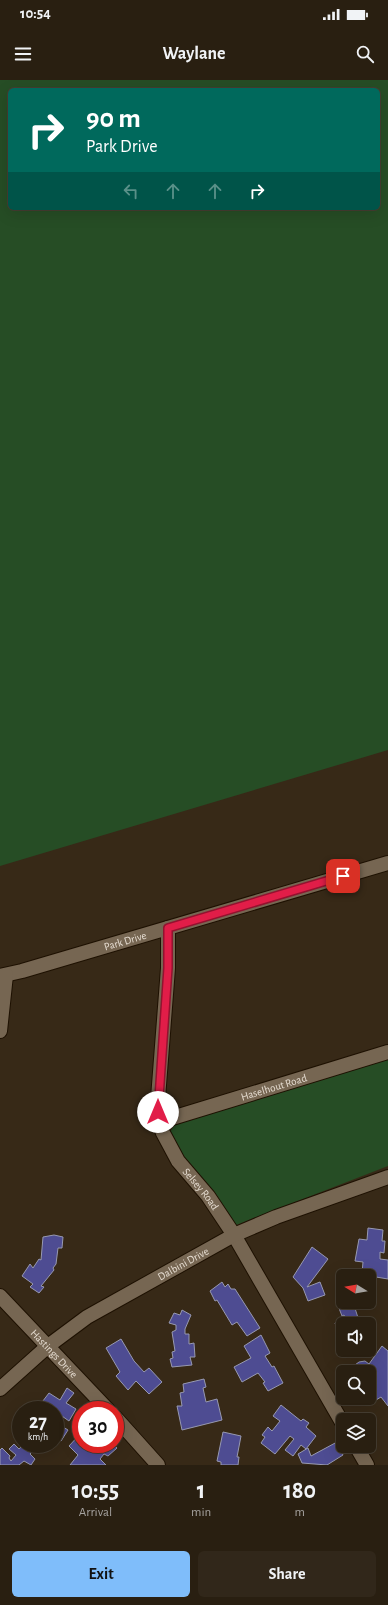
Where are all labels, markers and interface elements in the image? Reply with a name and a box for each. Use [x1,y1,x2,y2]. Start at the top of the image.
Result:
text: 10:54 [20,6,51,21]
icon: menu [12,43,34,65]
icon: search [354,43,376,65]
text: Waylane [162,45,226,63]
icon: right [20,104,72,156]
text: 90 m [86,105,141,133]
text: Park Drive [86,138,157,156]
icon: left [120,180,142,202]
icon: ahead [162,180,184,202]
icon: ahead [204,180,226,202]
icon: right [246,180,268,202]
pin [326,859,360,893]
icon: arrive [332,865,354,887]
street label: Park Drive [103,930,148,953]
street label: Haselhout Road [240,1072,308,1103]
position arrow [137,1091,179,1133]
street label: Selsey Road [181,1166,221,1212]
street label: Dalbini Drive [156,1245,211,1282]
north arrow [336,1269,376,1309]
map controls [336,1269,376,1453]
button: sound [336,1317,376,1357]
street label: Hastings Drive [28,1327,79,1380]
button: search [336,1365,376,1405]
speed limit sign: 30 [72,1401,124,1453]
text: 27 [29,1412,47,1432]
button: layers [336,1413,376,1453]
text: km/h [28,1432,48,1442]
text: 10:55 [72,1479,119,1503]
text: 1 [197,1479,206,1503]
text: 180 [283,1479,316,1503]
text: Arrival [79,1506,112,1519]
text: min [191,1506,211,1519]
text: m [294,1506,305,1519]
button: Exit [12,1551,190,1597]
button: Share [198,1551,376,1597]

